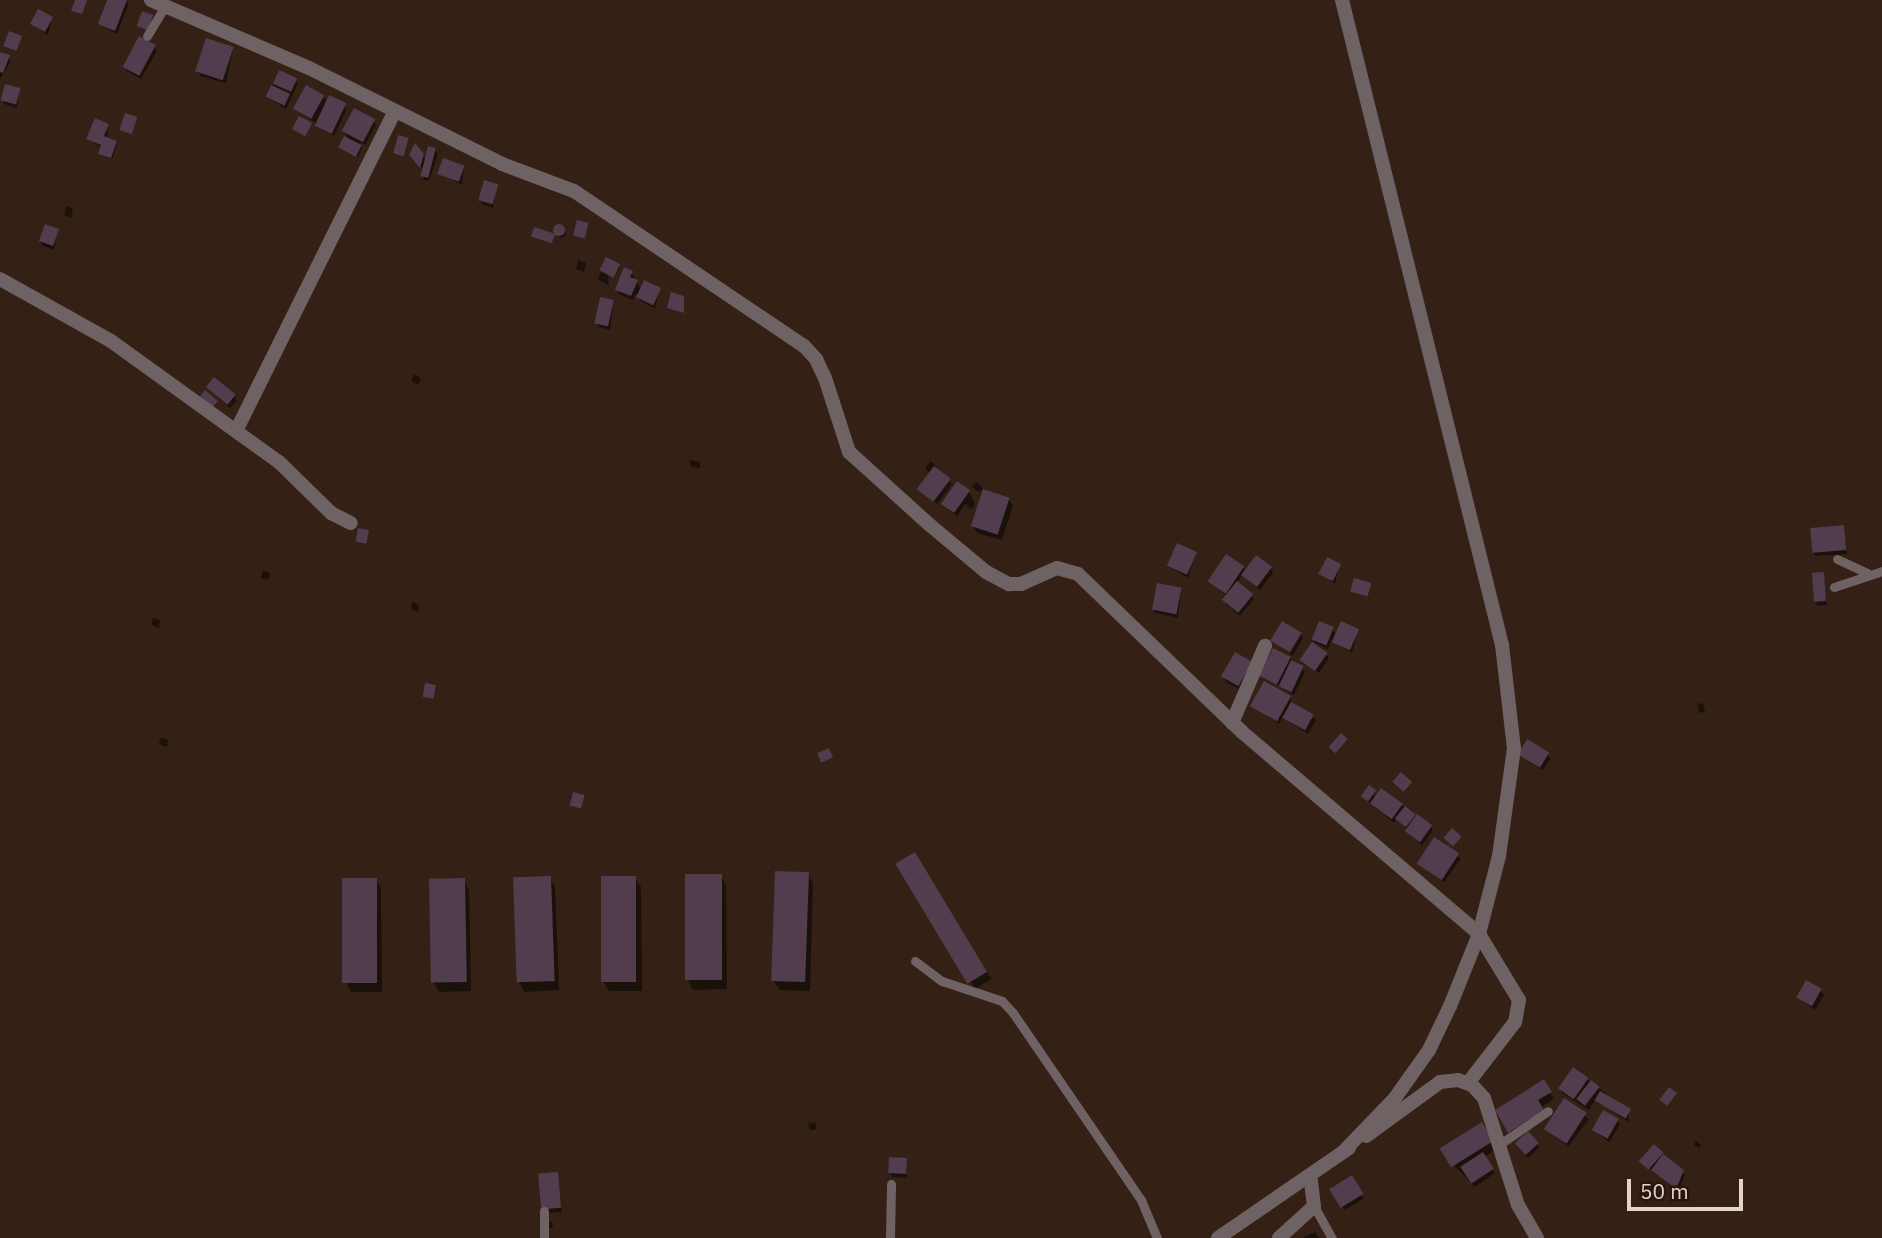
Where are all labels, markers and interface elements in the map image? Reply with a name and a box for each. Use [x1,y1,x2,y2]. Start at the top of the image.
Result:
scale bar [1630,1164,1745,1208]
text: 50 m [1640,1177,1689,1205]

